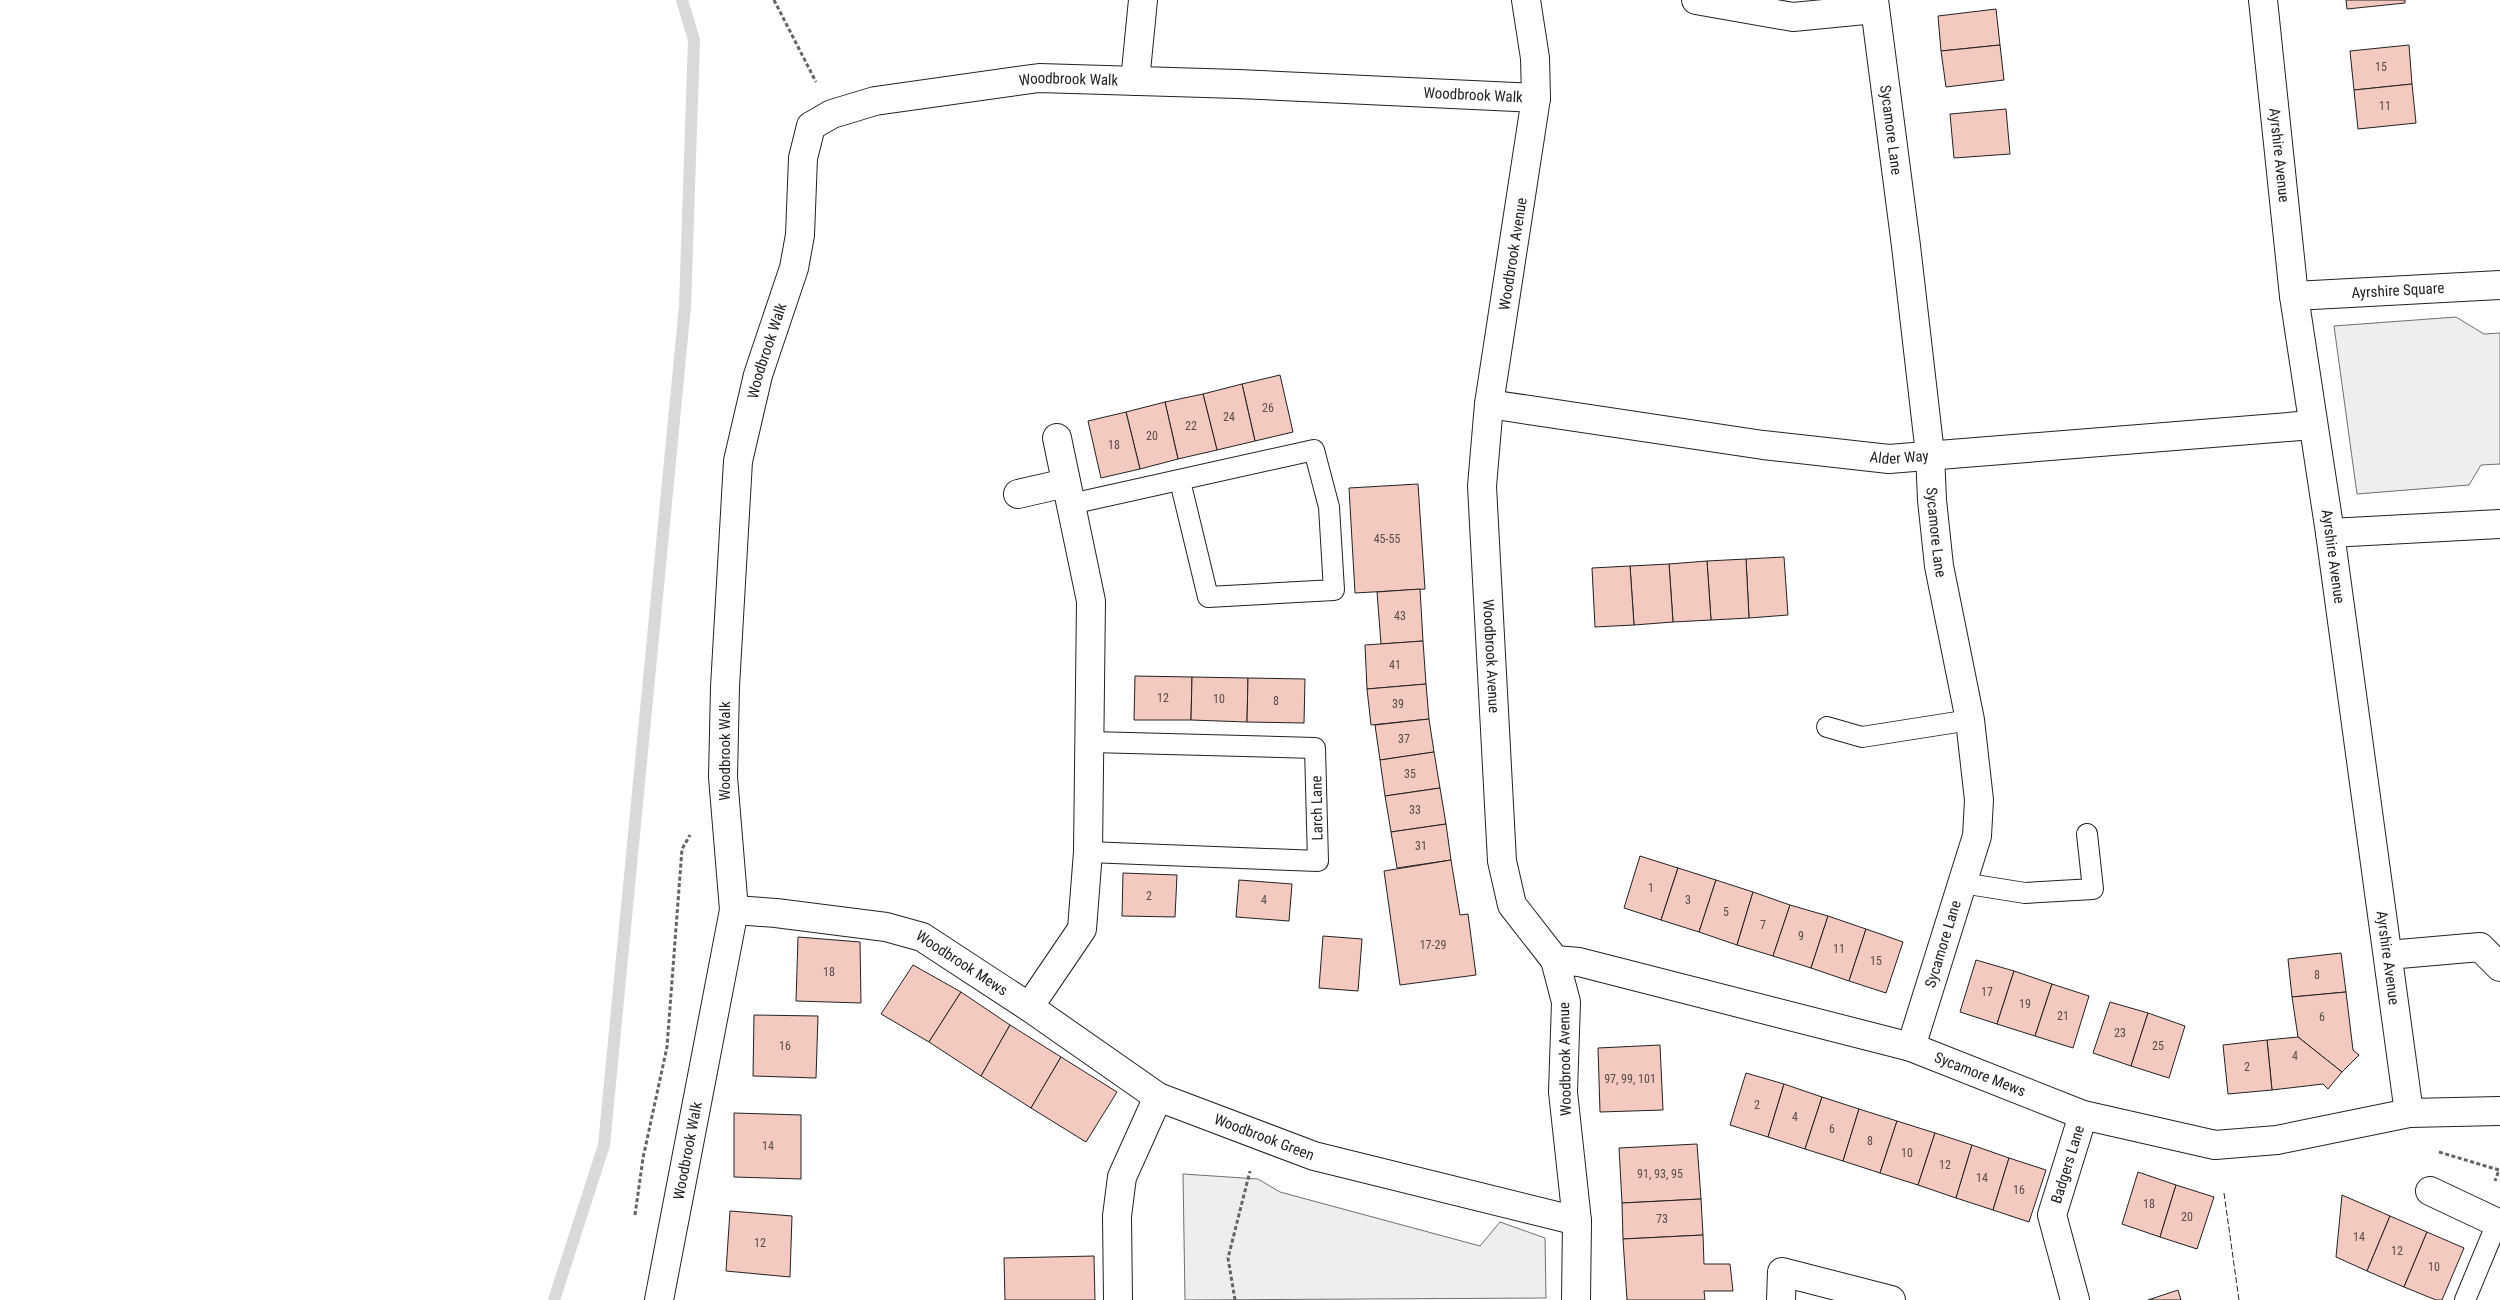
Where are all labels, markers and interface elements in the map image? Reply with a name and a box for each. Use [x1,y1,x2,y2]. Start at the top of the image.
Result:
house number: 15 [2375,60,2387,74]
street label: Woodbrook Walk [1018,69,1119,90]
street label: Woodbrook Walk [1423,84,1523,106]
street label: Sycamore Lane [1876,84,1906,176]
house number: 11 [2379,99,2391,113]
street label: Ayrshire Avenue [2265,107,2293,203]
street label: Woodbrook Avenue [1495,196,1531,312]
street label: Ayrshire Square [2351,279,2445,302]
street label: Woodbrook Walk [744,300,791,400]
house number: 26 [1262,401,1274,415]
house number: 24 [1223,410,1235,424]
house number: 22 [1185,419,1197,433]
house number: 20 [1146,429,1158,443]
house number: 18 [1108,438,1120,452]
street label: Alder Way [1869,447,1929,468]
street label: Sycamore Lane [1922,487,1950,579]
street label: Ayrshire Avenue [2318,508,2349,605]
house number: 45-55 [1374,532,1400,546]
street label: Woodbrook Avenue [1479,599,1503,714]
house number: 43 [1394,609,1406,623]
house number: 41 [1389,658,1401,672]
house number: 12 [1157,691,1169,705]
house number: 10 [1213,692,1225,706]
house number: 8 [1273,694,1279,708]
house number: 39 [1392,697,1404,711]
street label: Woodbrook Walk [716,701,734,801]
house number: 37 [1398,732,1410,746]
house number: 35 [1404,767,1416,781]
street label: Larch Lane [1307,775,1327,841]
house number: 33 [1409,803,1421,817]
house number: 31 [1415,839,1427,853]
house number: 1 [1648,881,1654,895]
house number: 2 [1146,889,1152,903]
house number: 4 [1261,893,1267,907]
house number: 3 [1685,893,1691,907]
street label: Sycamore Lane [1921,898,1965,990]
house number: 5 [1723,905,1729,919]
street label: Ayrshire Avenue [2373,910,2403,1006]
house number: 7 [1760,918,1766,932]
street label: Woodbrook Mews [913,927,1011,1000]
house number: 9 [1798,929,1804,943]
house number: 17-29 [1420,938,1446,952]
house number: 11 [1833,942,1845,956]
house number: 15 [1870,954,1882,968]
house number: 18 [823,965,835,979]
house number: 8 [2314,968,2320,982]
house number: 17 [1981,985,1993,999]
house number: 19 [2019,997,2031,1011]
street label: Woodbrook Avenue [1555,1002,1575,1116]
house number: 21 [2057,1009,2069,1023]
house number: 6 [2319,1010,2325,1024]
house number: 23 [2114,1026,2126,1040]
house number: 16 [779,1039,791,1053]
house number: 25 [2152,1039,2164,1053]
street label: Sycamore Mews [1932,1048,2028,1101]
house number: 4 [2292,1049,2298,1063]
house number: 2 [2244,1060,2250,1074]
house number: 97, 99, 101 [1604,1072,1656,1086]
house number: 2 [1754,1098,1760,1112]
street label: Woodbrook Walk [669,1100,706,1201]
street label: Woodbrook Green [1212,1110,1317,1164]
house number: 4 [1792,1110,1798,1124]
house number: 6 [1829,1122,1835,1136]
street label: Badgers Lane [2047,1123,2088,1206]
house number: 8 [1867,1134,1873,1148]
house number: 14 [762,1139,774,1153]
house number: 10 [1901,1146,1913,1160]
house number: 12 [1939,1158,1951,1172]
house number: 91, 93, 95 [1637,1167,1683,1181]
house number: 14 [1976,1171,1988,1185]
house number: 16 [2013,1183,2025,1197]
house number: 18 [2143,1197,2155,1211]
house number: 20 [2181,1210,2193,1224]
house number: 73 [1656,1212,1668,1226]
house number: 14 [2353,1230,2365,1244]
house number: 12 [754,1236,766,1250]
house number: 12 [2391,1244,2403,1258]
house number: 10 [2428,1260,2440,1274]

